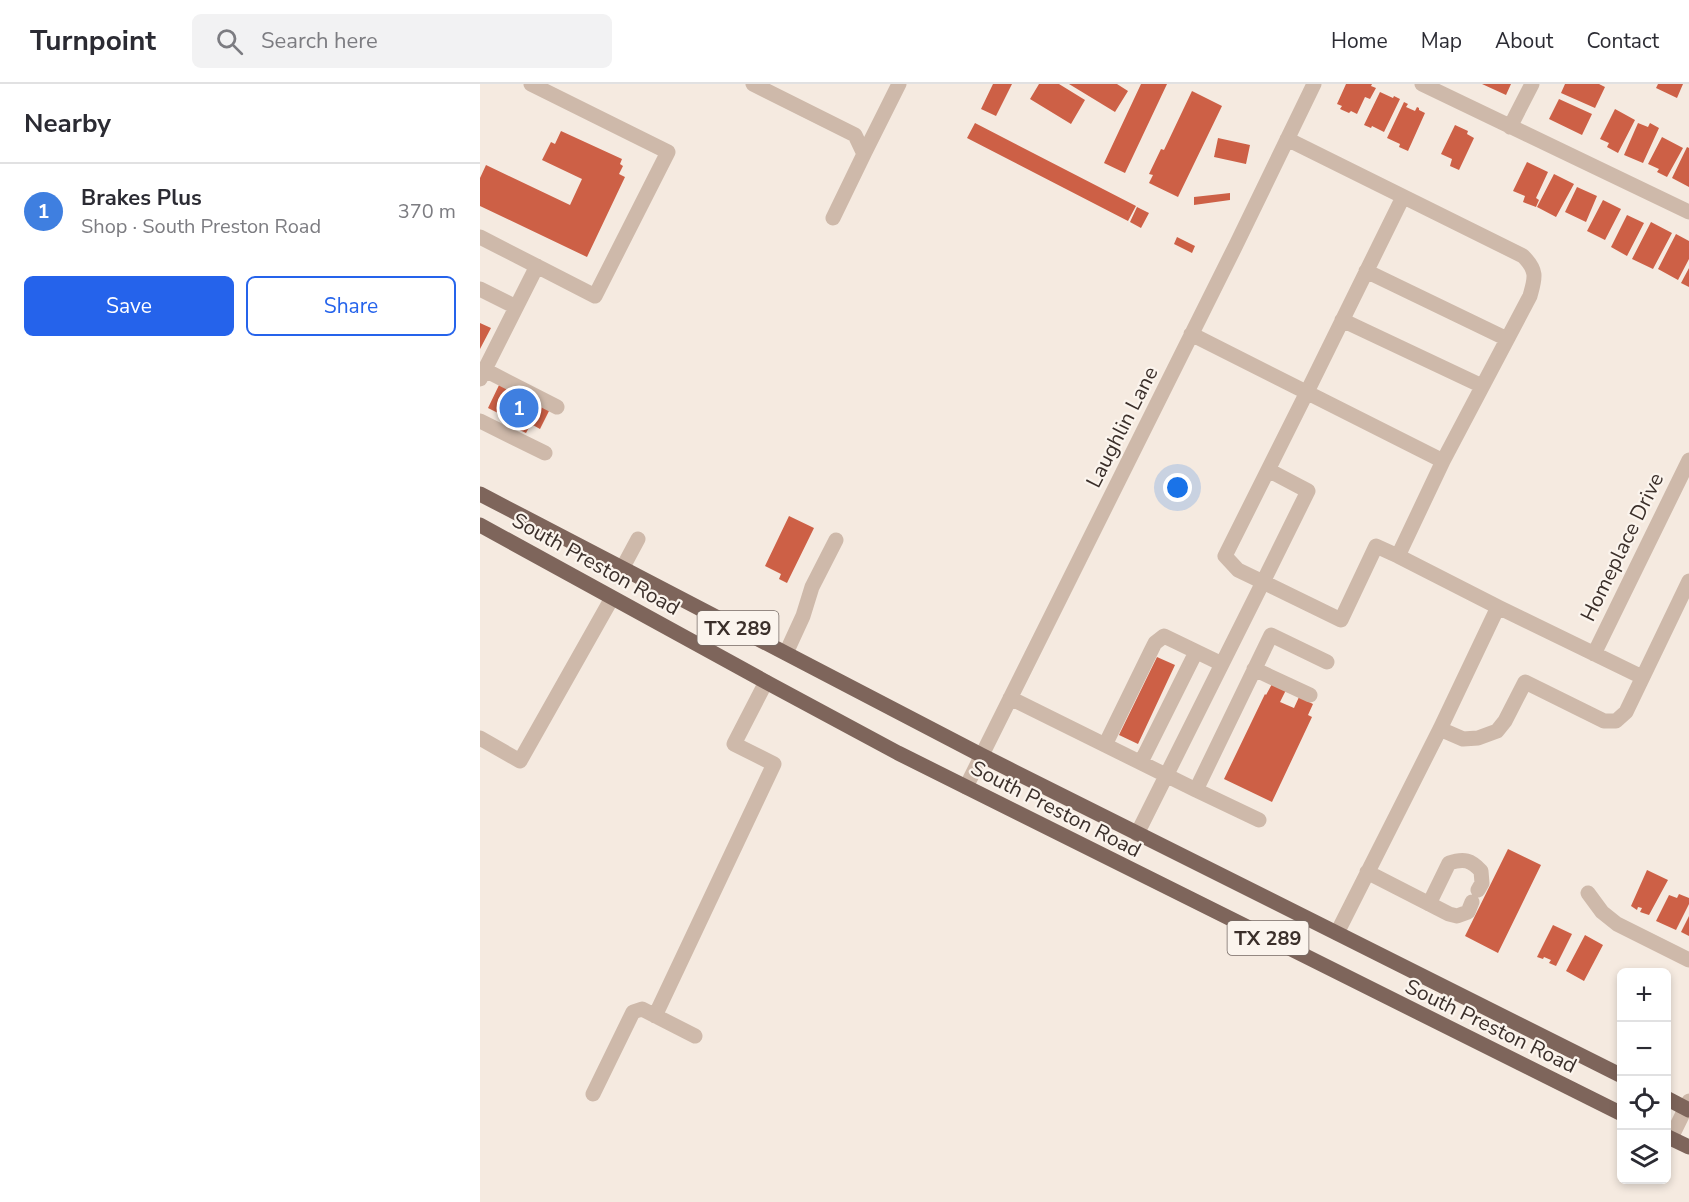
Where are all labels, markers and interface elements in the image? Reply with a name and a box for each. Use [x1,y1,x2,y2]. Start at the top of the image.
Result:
search box [192,14,612,68]
text: Turnpoint [30,22,156,60]
icon: search [213,25,246,58]
text: Search here [261,26,378,56]
text: Home [1331,27,1388,55]
text: Map [1421,27,1462,55]
text: About [1495,27,1553,55]
text: Contact [1586,27,1659,55]
text: Nearby [24,106,111,141]
text: Brakes Plus [81,183,202,213]
text: 1 [38,198,50,225]
text: 370 m [398,198,456,225]
text: Shop · South Preston Road [81,213,321,240]
button: Save [24,276,234,336]
button: Share [246,276,456,336]
street label: Laughlin Lane [1079,362,1165,492]
pin: 1 [500,386,538,430]
street label: Homeplace Drive [1574,468,1670,626]
your location [1163,473,1192,502]
street label: South Preston Road [507,506,685,622]
road number: TX 289 [698,611,778,645]
street label: South Preston Road [966,754,1146,864]
road number: TX 289 [1228,921,1308,955]
map controls [1617,968,1671,1184]
button: + [1617,968,1671,1022]
street label: South Preston Road [1400,972,1582,1080]
button: − [1617,1022,1671,1076]
button: locate [1617,1076,1671,1130]
button: layers [1617,1130,1671,1184]

